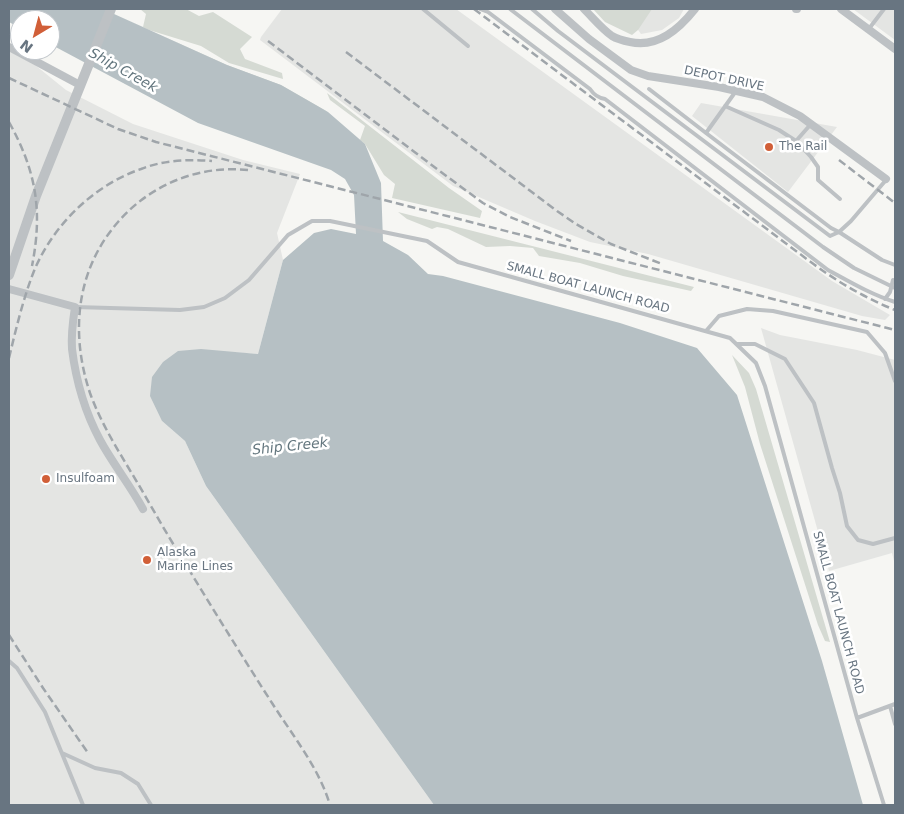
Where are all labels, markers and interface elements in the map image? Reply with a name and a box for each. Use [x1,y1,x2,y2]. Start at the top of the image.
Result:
north arrow [10,10,60,60]
text: N [17,36,36,56]
water label: Ship Creek [86,45,160,97]
street label: DEPOT DRIVE [683,63,765,95]
place label: The Rail [779,140,827,154]
marker: The Rail [763,141,775,153]
street label: SMALL BOAT LAUNCH ROAD [505,259,671,317]
water label: Ship Creek [251,435,329,459]
place label: Insulfoam [56,472,115,486]
marker: Insulfoam [40,473,52,485]
street label: SMALL BOAT LAUNCH ROAD [809,530,867,696]
place label: Alaska Marine Lines [157,546,233,574]
marker: Alaska Marine Lines [141,554,153,566]

